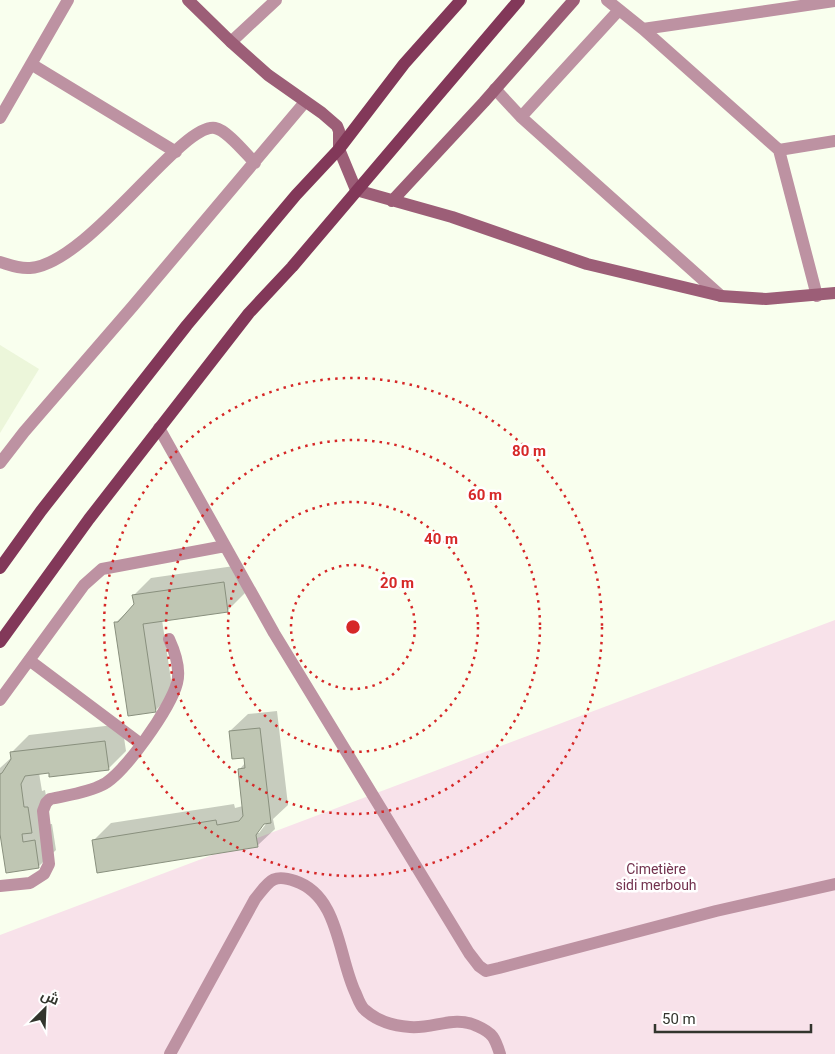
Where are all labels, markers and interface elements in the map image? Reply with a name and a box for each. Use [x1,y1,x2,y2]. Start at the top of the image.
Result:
text: 80 m [512,442,546,460]
text: 60 m [468,486,502,504]
text: 40 m [424,530,458,548]
text: 20 m [380,574,414,592]
centre of rings [344,618,362,636]
park label: Cimetière sidi merbouh [615,861,697,893]
north arrow [20,984,70,1034]
text: ش [38,986,62,1009]
scale bar [655,1002,811,1034]
text: 50 m [662,1010,696,1028]

